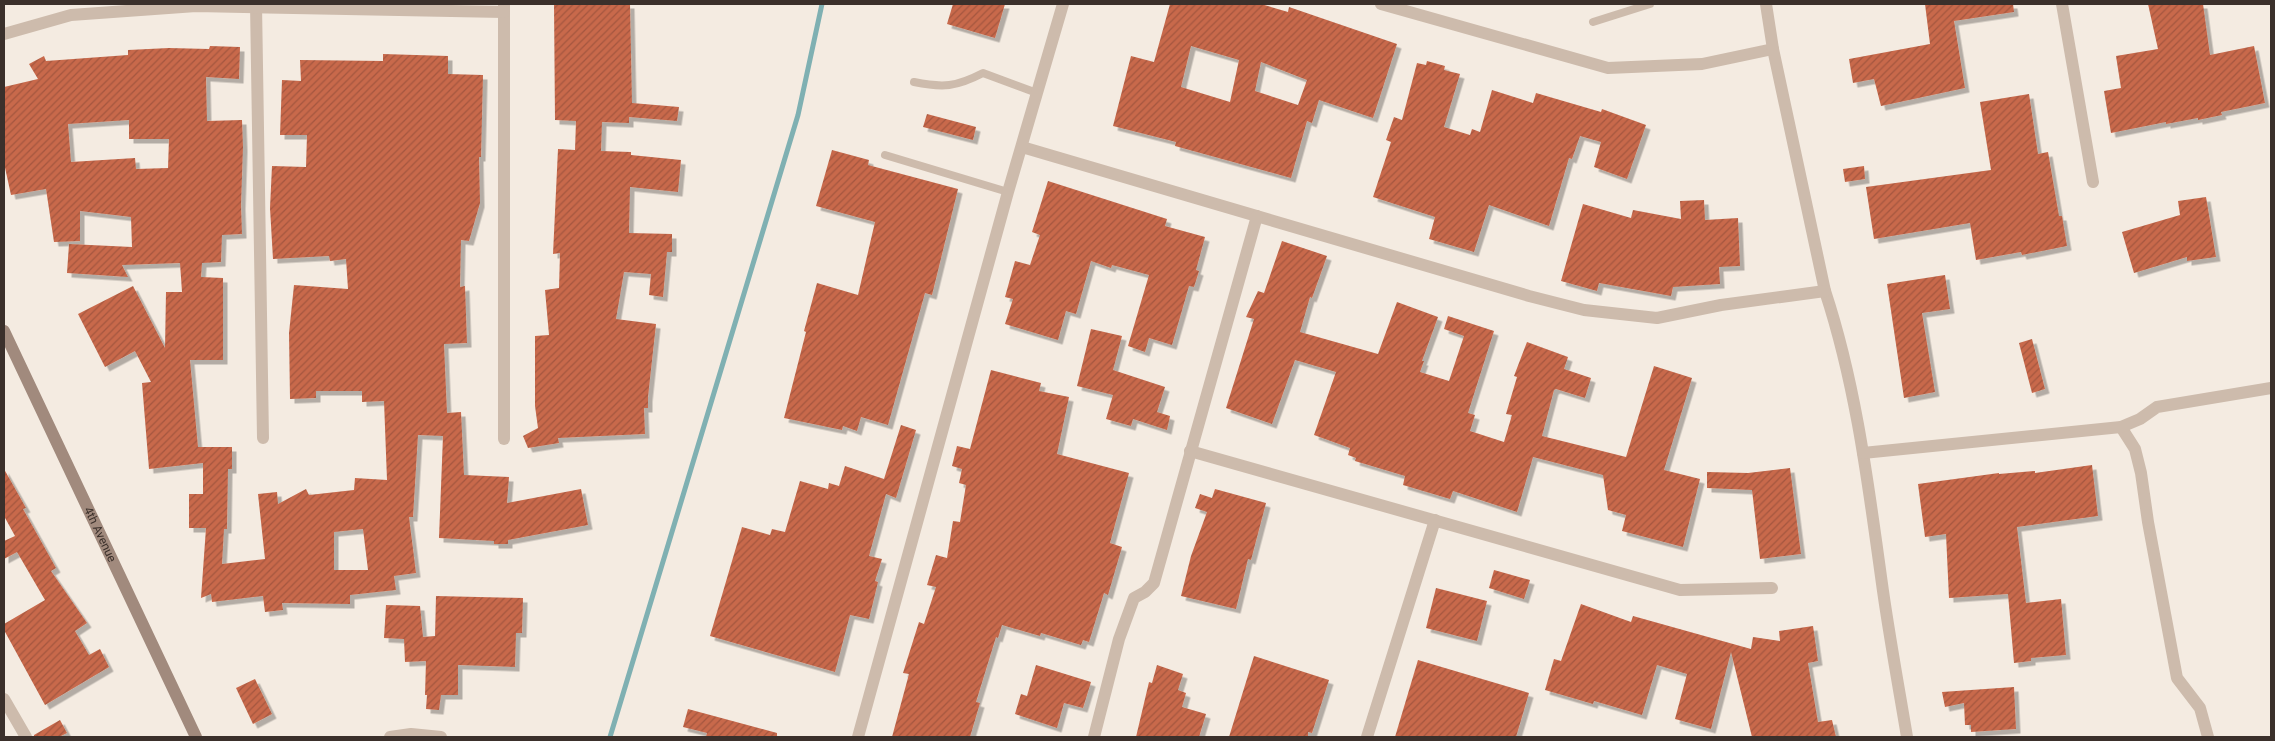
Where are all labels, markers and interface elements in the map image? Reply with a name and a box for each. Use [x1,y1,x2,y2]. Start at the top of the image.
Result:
street label: 4th Avenue [81,504,119,564]

